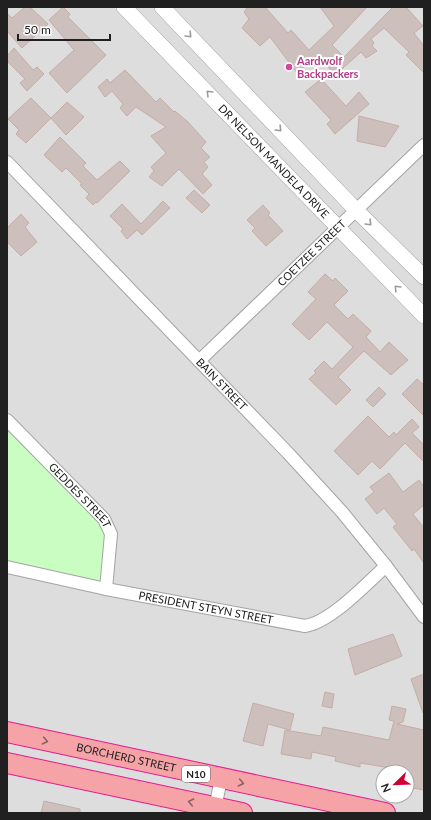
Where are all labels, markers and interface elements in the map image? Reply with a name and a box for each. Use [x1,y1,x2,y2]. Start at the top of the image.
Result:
scale bar [18,16,110,42]
text: 50 m [24,22,51,37]
one-way arrow [184,30,192,38]
place label: Aardwolf Backpackers [296,54,359,80]
marker: Aardwolf Backpackers [284,62,294,72]
one-way arrow [206,90,214,98]
street label: DR NELSON MANDELA DRIVE [216,101,332,220]
one-way arrow [274,124,282,132]
street label: COETZEE STREET [274,217,348,288]
one-way arrow [364,218,372,226]
one-way arrow [394,285,402,293]
street label: BAIN STREET [194,355,250,413]
street label: GEDDES STREET [46,460,114,530]
street label: PRESIDENT STEYN STREET [138,588,275,626]
one-way arrow [42,736,48,744]
street label: BORCHERD STREET [75,740,178,774]
north arrow [375,764,415,804]
road number: N10 [182,766,210,782]
one-way arrow [237,778,244,787]
text: N [378,782,393,795]
one-way arrow [187,799,194,807]

